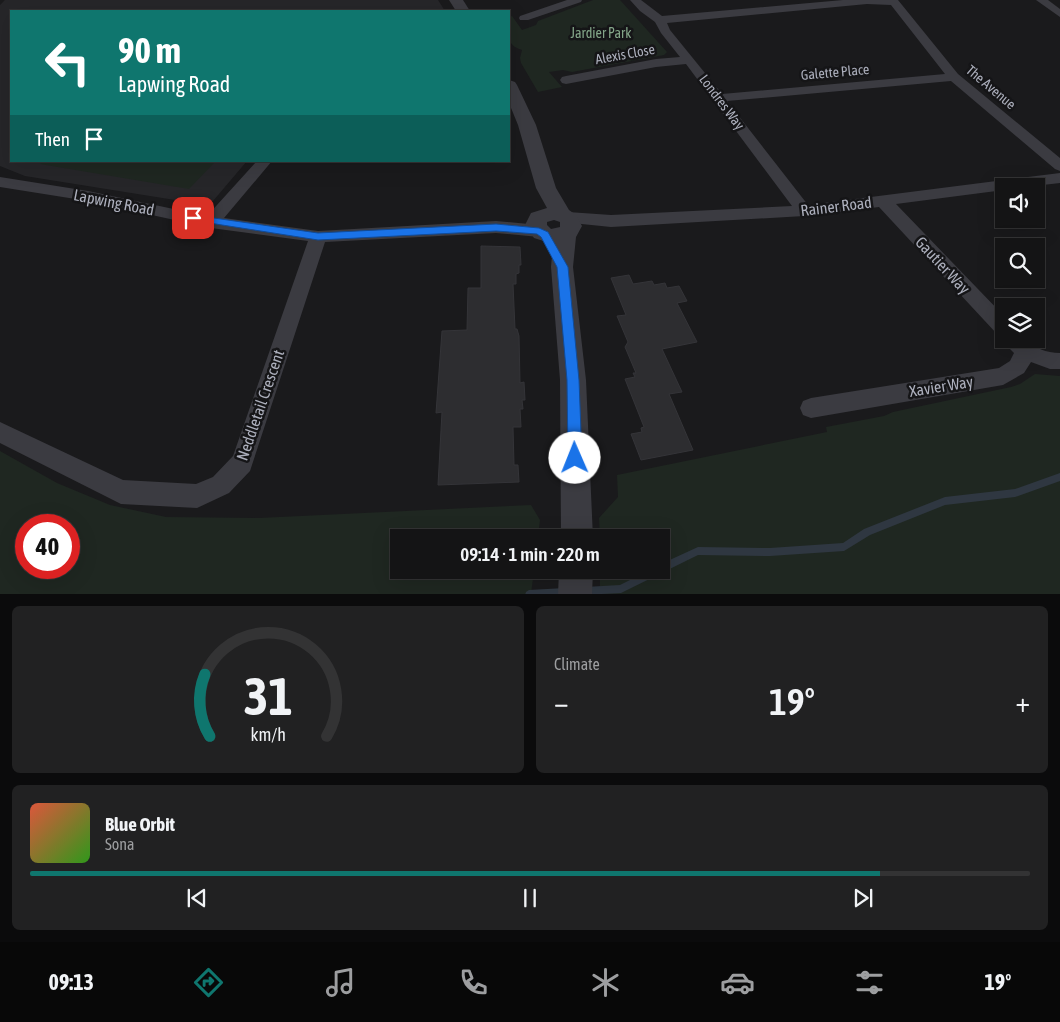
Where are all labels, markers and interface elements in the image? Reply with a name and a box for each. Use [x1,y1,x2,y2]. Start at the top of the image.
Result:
park label: Jardier Park [571,25,631,41]
icon: left [35,30,100,95]
text: 90 m [118,30,181,70]
street label: Alexis Close [594,41,656,67]
street label: Galette Place [800,61,870,83]
street label: The Avenue [963,62,1019,112]
text: Lapwing Road [118,71,230,97]
street label: Londres Way [696,71,748,133]
icon: arrive [80,125,108,153]
text: Then [35,128,70,150]
map controls [995,178,1045,348]
button: sound [995,178,1045,228]
street label: Lapwing Road [72,185,156,220]
street label: Rainer Road [799,193,873,219]
pin [172,197,214,239]
icon: arrive [179,204,207,232]
street label: Gautier Way [911,233,974,298]
button: search [995,238,1045,288]
button: layers [995,298,1045,348]
street label: Neddletail Crescent [233,347,287,463]
street label: Xavier Way [908,372,975,401]
position arrow [548,431,600,483]
speed limit sign: 40 [15,514,80,579]
text: 09:14 · 1 min · 220 m [460,543,600,565]
text: Climate [554,655,600,673]
text: 31 [244,666,292,726]
text: 19° [769,680,815,723]
text: − [554,686,569,718]
text: + [1015,686,1030,718]
text: km/h [250,724,286,745]
text: Blue Orbit [105,813,175,835]
text: Sona [105,835,134,853]
icon: previous [183,884,211,912]
icon: pause [516,884,544,912]
icon: next [849,884,877,912]
icon: directions [191,965,226,1000]
icon: music [323,965,358,1000]
icon: phone [456,965,491,1000]
icon: climate [588,965,623,1000]
icon: car [720,965,755,1000]
icon: filters [852,965,887,1000]
text: 09:13 [49,969,94,995]
text: 19° [985,969,1011,995]

